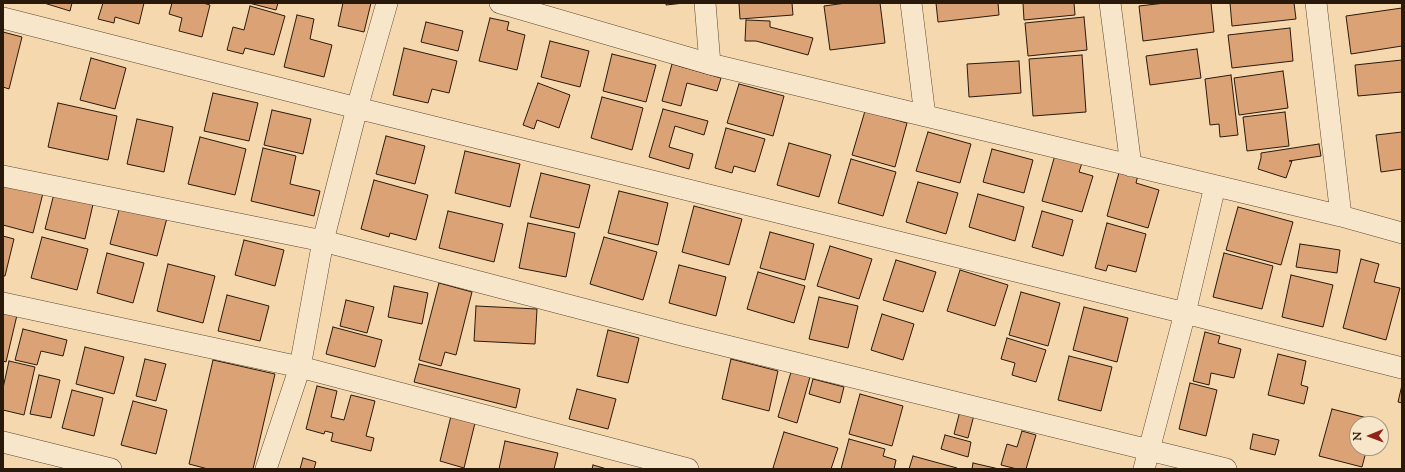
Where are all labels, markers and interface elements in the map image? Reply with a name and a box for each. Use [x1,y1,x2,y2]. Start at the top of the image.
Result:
north arrow [1349,416,1389,456]
text: N [1350,432,1366,441]

